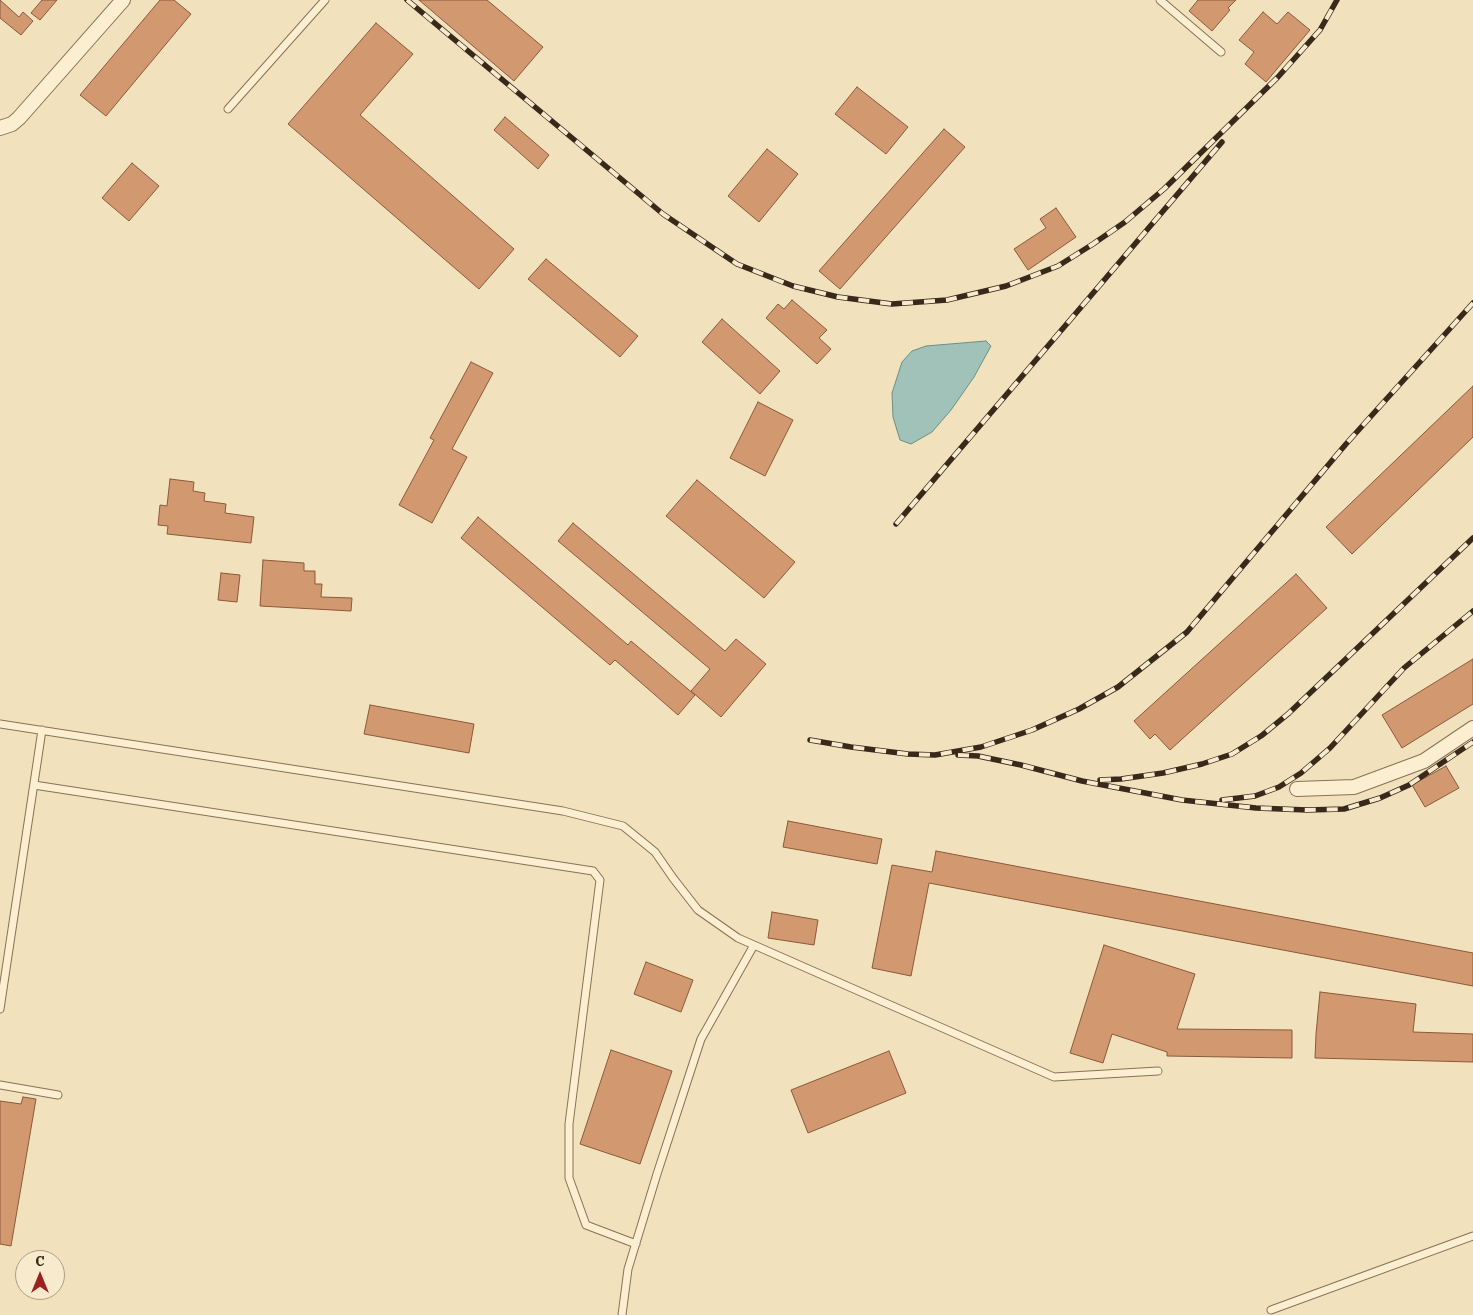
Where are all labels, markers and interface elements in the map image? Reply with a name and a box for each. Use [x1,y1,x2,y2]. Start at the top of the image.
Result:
north arrow [15,1250,65,1300]
text: С [35,1252,45,1270]

